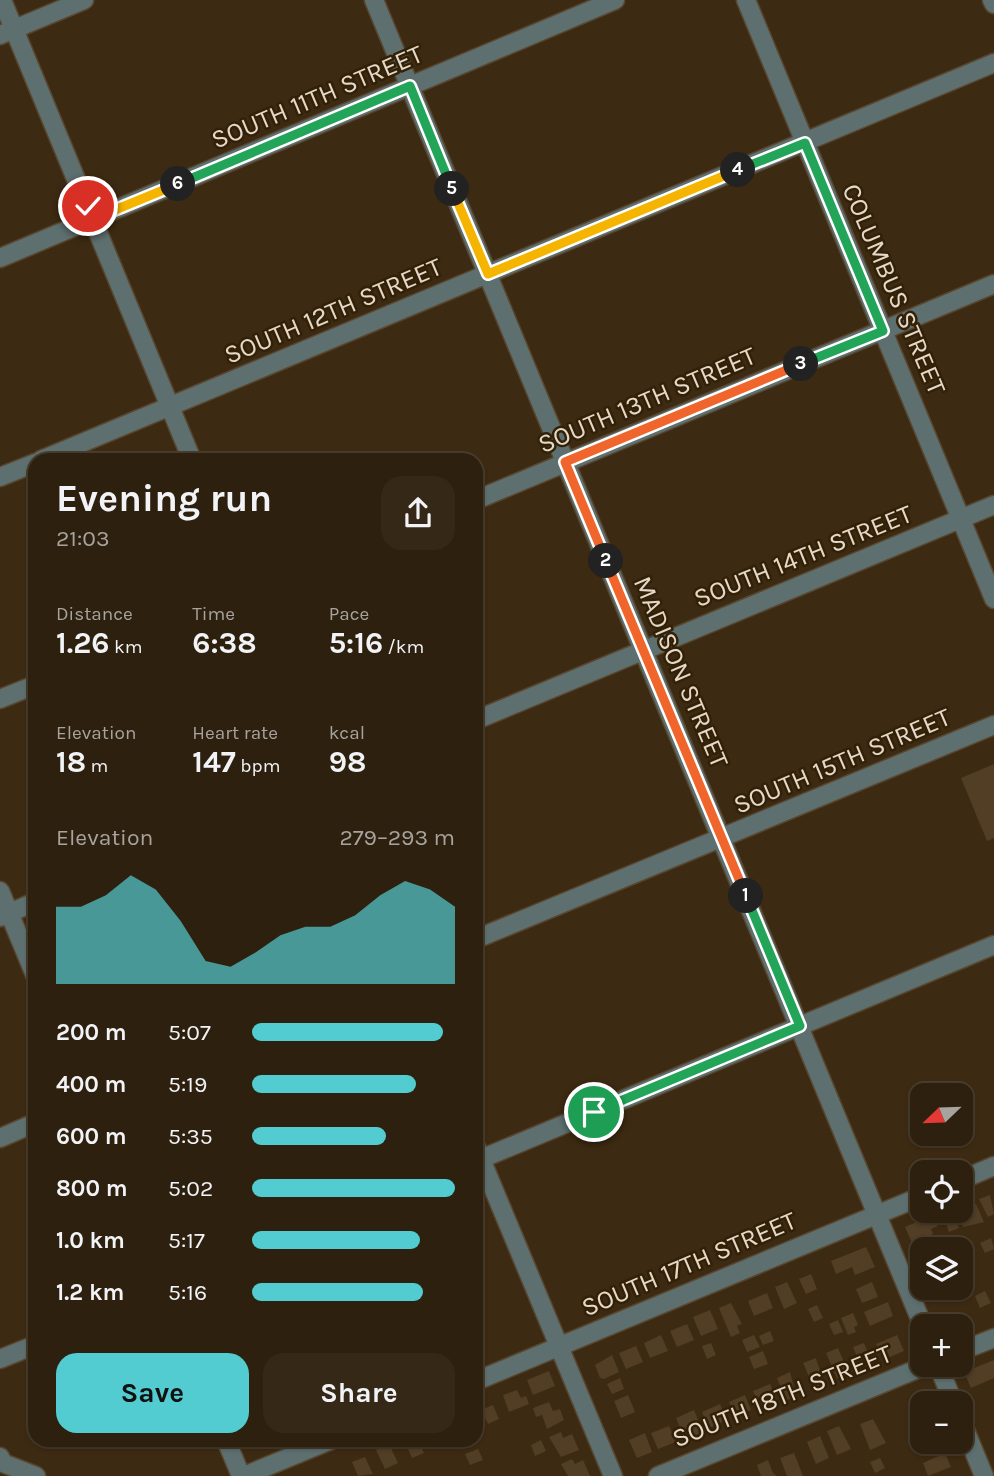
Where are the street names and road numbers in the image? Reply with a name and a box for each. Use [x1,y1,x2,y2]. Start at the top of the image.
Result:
street label: SOUTH 11TH STREET [207,38,427,156]
street label: COLUMBUS STREET [836,179,952,399]
street label: SOUTH 12TH STREET [220,251,446,371]
street label: SOUTH 13TH STREET [533,340,761,460]
street label: SOUTH 14TH STREET [689,498,917,614]
street label: MADISON STREET [627,572,735,772]
street label: SOUTH 15TH STREET [729,701,955,821]
street label: SOUTH 17TH STREET [577,1205,801,1323]
street label: SOUTH 18TH STREET [668,1338,896,1454]

